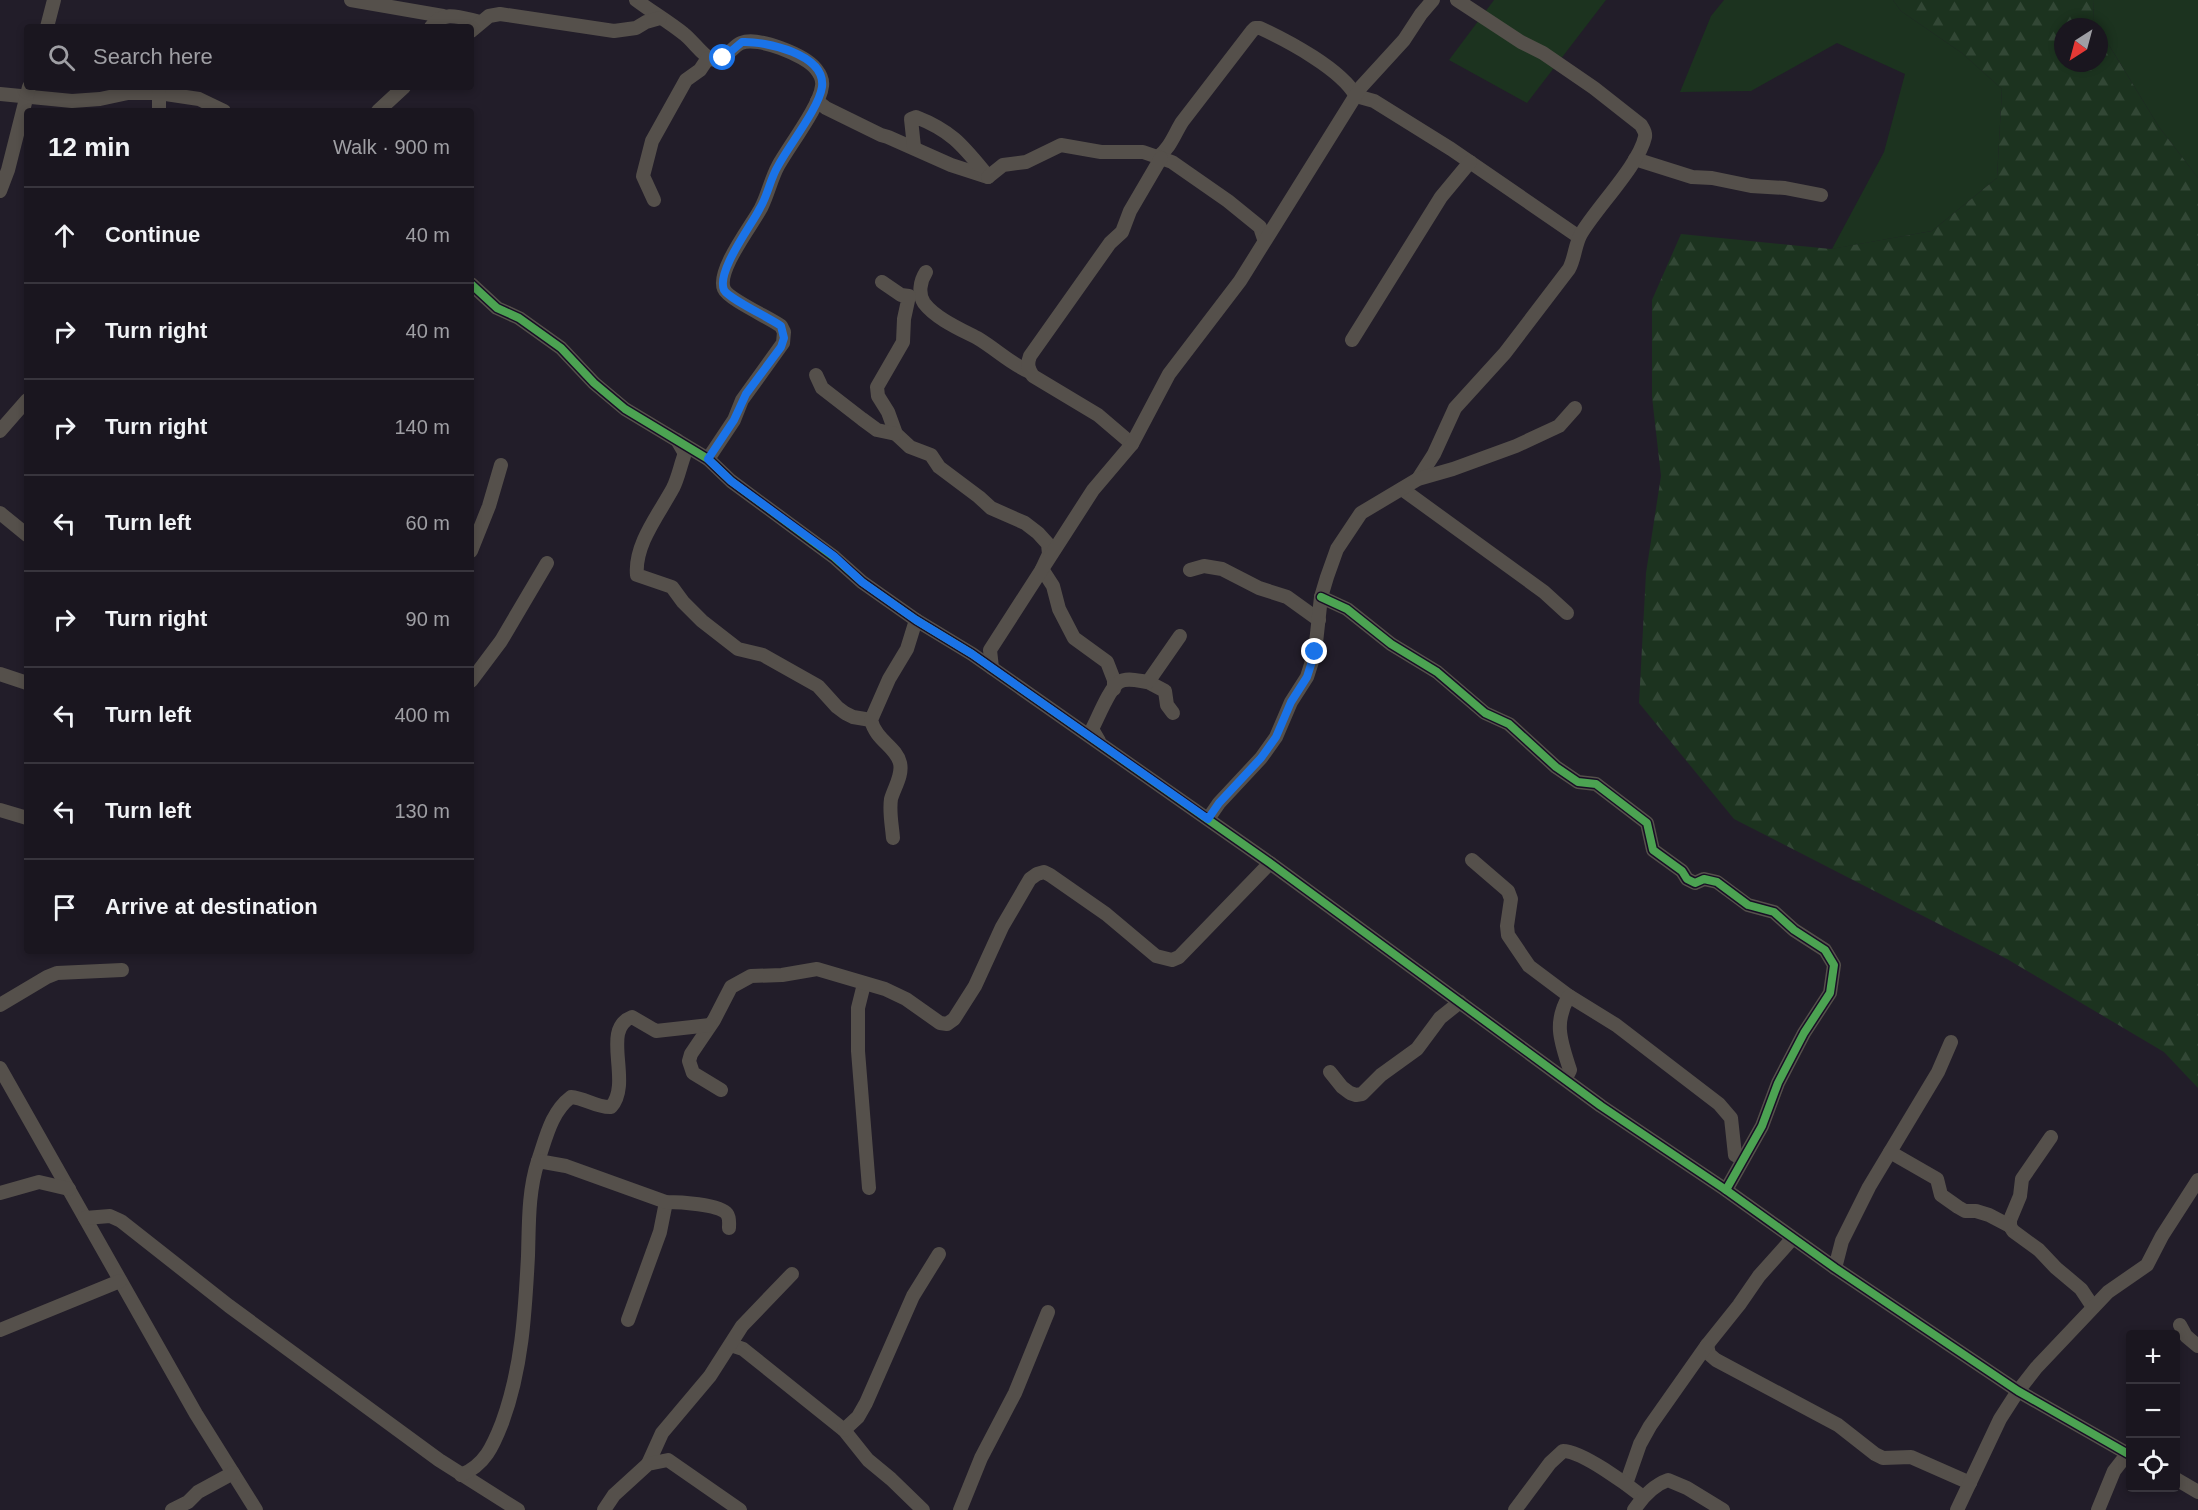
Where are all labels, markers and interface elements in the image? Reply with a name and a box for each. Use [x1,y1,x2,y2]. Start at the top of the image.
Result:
north arrow [2054,18,2108,72]
search box [24,24,474,90]
icon: search [45,41,78,74]
text: Search here [93,44,213,69]
route start [709,44,735,70]
text: 12 min [48,132,130,162]
text: Walk · 900 m [333,136,450,158]
icon: ahead [48,219,81,252]
text: Continue [105,222,200,247]
text: 40 m [406,224,450,246]
icon: right [48,315,81,348]
text: Turn right [105,318,207,343]
text: 40 m [406,320,450,342]
icon: right [48,411,81,444]
text: Turn right [105,414,207,439]
text: 140 m [394,416,450,438]
icon: left [48,507,81,540]
text: Turn left [105,510,191,535]
text: 60 m [406,512,450,534]
icon: right [48,603,81,636]
text: Turn right [105,606,207,631]
text: 90 m [406,608,450,630]
route end [1301,638,1327,664]
icon: left [48,699,81,732]
text: Turn left [105,702,191,727]
text: 400 m [394,704,450,726]
icon: left [48,795,81,828]
text: Turn left [105,798,191,823]
text: 130 m [394,800,450,822]
icon: arrive [48,891,81,924]
text: Arrive at destination [105,894,318,919]
map controls [2126,1330,2180,1492]
button: + [2126,1330,2180,1384]
button: − [2126,1384,2180,1438]
button: locate [2126,1438,2180,1492]

